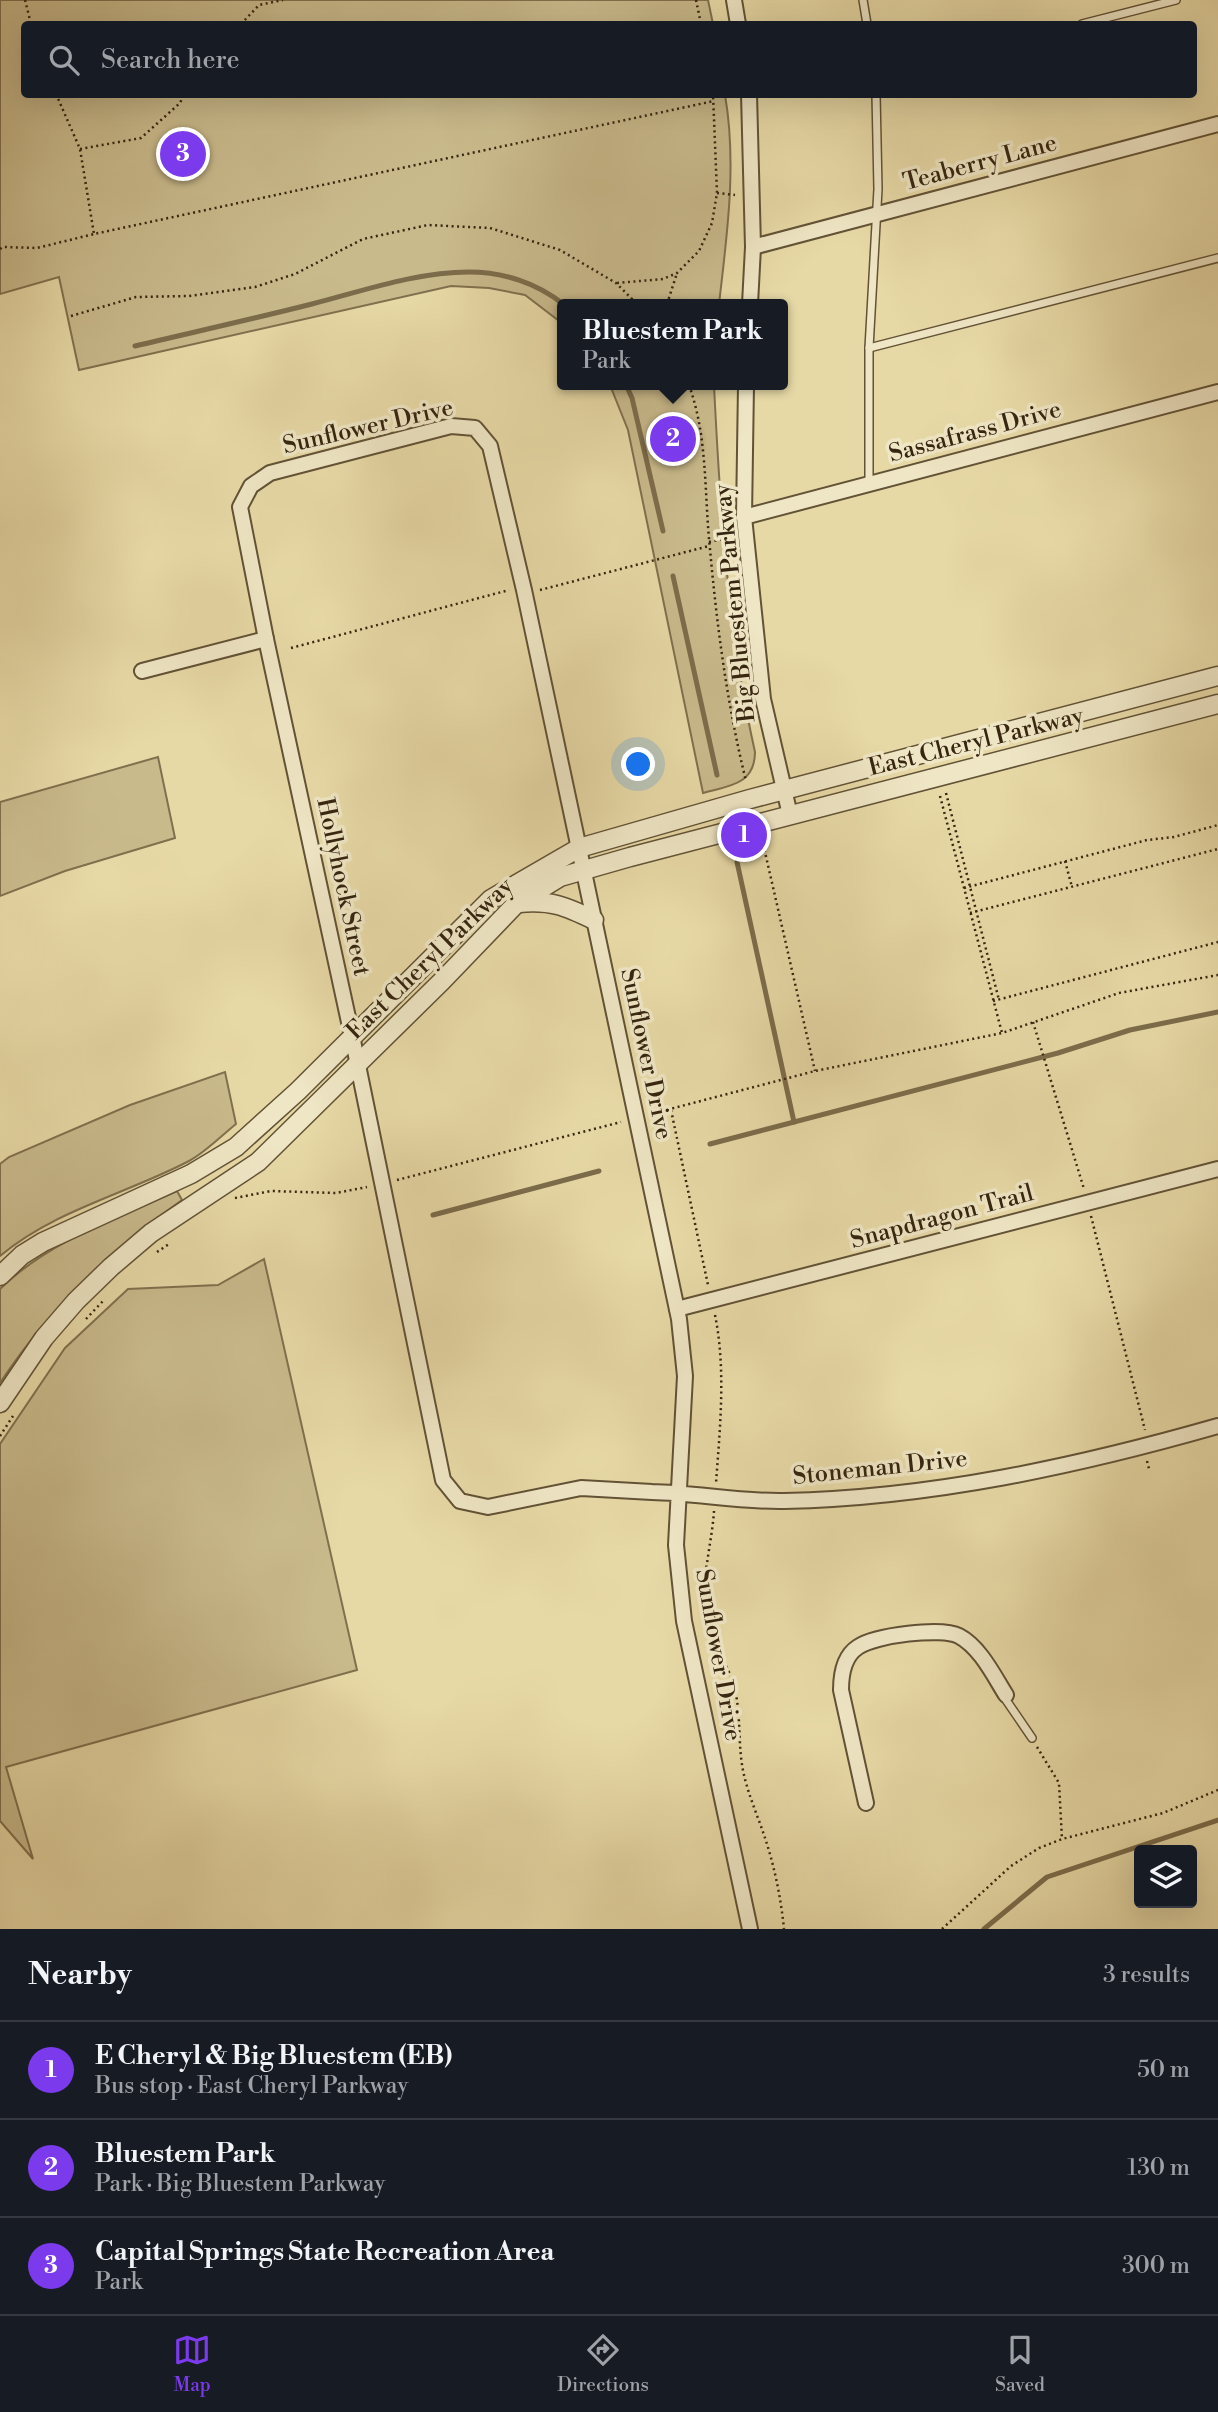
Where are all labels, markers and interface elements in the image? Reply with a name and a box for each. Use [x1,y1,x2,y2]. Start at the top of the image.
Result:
search box [21,21,1197,98]
icon: search [45,41,83,79]
text: Search here [101,44,240,76]
pin: 3 [160,128,206,180]
street label: Teaberry Lane [900,128,1060,198]
popup [557,299,788,390]
text: Bluestem Park [582,315,763,347]
text: Park [582,347,630,375]
street label: Sunflower Drive [280,393,456,461]
street label: Sassafrass Drive [886,395,1064,469]
pin: 2 [650,413,696,465]
street label: Big Bluestem Parkway [708,482,763,725]
street label: East Cheryl Parkway [865,701,1087,783]
your location [621,747,655,781]
street label: Hollyhock Street [309,795,377,979]
pin: 1 [721,809,767,861]
street label: East Cheryl Parkway [340,871,520,1047]
street label: Sunflower Drive [613,966,679,1142]
street label: Snapdragon Trail [847,1178,1037,1256]
street label: Stoneman Drive [791,1444,969,1492]
street label: Sunflower Drive [688,1567,748,1743]
map controls [1134,1845,1197,1908]
button: layers [1134,1845,1197,1908]
text: Nearby [28,1956,132,1994]
text: 3 results [1103,1961,1190,1989]
text: E Cheryl & Big Bluestem (EB) [95,2040,452,2072]
text: 1 [45,2056,57,2084]
text: 50 m [1137,2056,1190,2084]
text: Bus stop · East Cheryl Parkway [95,2072,408,2100]
text: Bluestem Park [95,2138,275,2170]
text: 2 [44,2154,58,2182]
text: 130 m [1127,2154,1190,2182]
text: Park · Big Bluestem Parkway [95,2170,385,2198]
text: Capital Springs State Recreation Area [95,2236,554,2268]
text: 3 [44,2252,58,2280]
text: 300 m [1122,2252,1190,2280]
text: Park [95,2268,143,2296]
tab: Map [173,2331,211,2397]
tab: Directions [557,2331,649,2397]
tab: Saved [995,2331,1045,2397]

